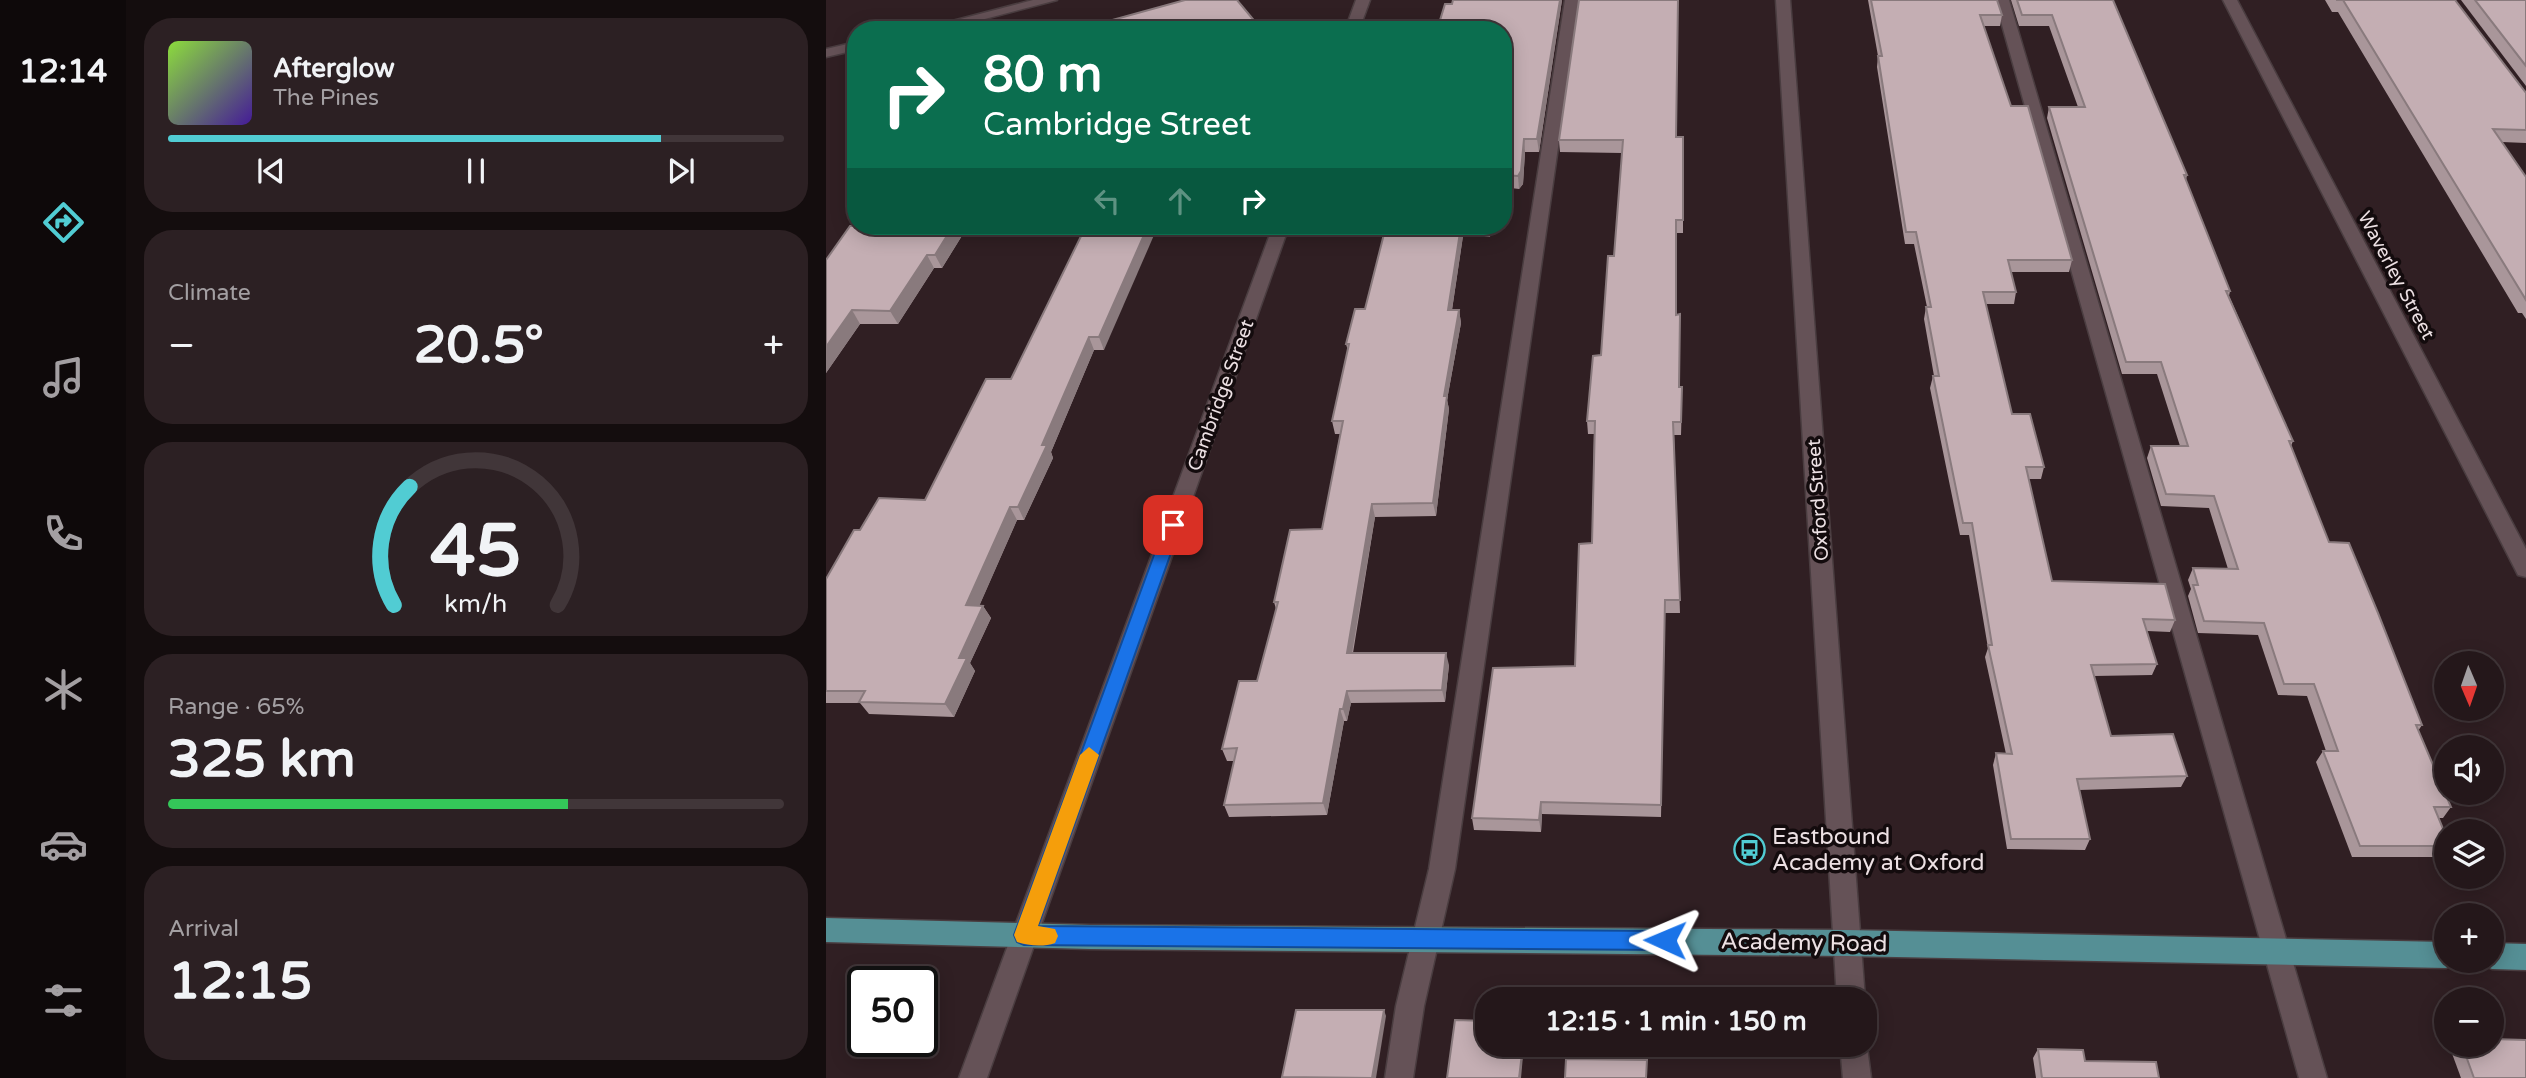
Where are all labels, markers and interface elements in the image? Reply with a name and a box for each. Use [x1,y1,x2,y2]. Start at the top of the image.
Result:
text: 80 m [983,46,1102,105]
icon: right [868,49,959,140]
text: 12:14 [19,53,107,91]
text: Afterglow [273,53,395,84]
text: The Pines [273,84,379,112]
text: Cambridge Street [983,106,1251,144]
icon: previous [252,152,290,190]
icon: pause [457,152,495,190]
icon: next [662,152,700,190]
icon: left [1088,182,1126,220]
icon: ahead [1161,182,1199,220]
icon: right [1234,182,1272,220]
icon: directions [39,198,88,247]
street label: Waverley Street [2353,208,2439,343]
text: Climate [168,279,251,307]
text: 20.5° [414,314,544,377]
street label: Cambridge Street [1183,317,1259,474]
text: − [168,323,195,369]
text: + [763,323,784,369]
icon: music [39,353,88,402]
street label: Oxford Street [1803,438,1833,562]
pin [1143,495,1203,555]
icon: arrive [1154,506,1192,544]
text: 45 [430,508,522,596]
icon: phone [39,509,88,558]
text: km/h [445,589,507,619]
north arrow [2434,651,2504,721]
map controls [2434,651,2504,1057]
icon: climate [39,665,88,714]
text: Range · 65% [168,693,304,721]
text: 325 km [168,728,356,791]
button: sound [2434,735,2504,805]
button: layers [2434,819,2504,889]
icon: car [39,820,88,869]
place label: Eastbound Academy at Oxford [1772,823,1985,877]
bus stop icon: Eastbound Academy at Oxford [1732,832,1766,866]
position arrow [1628,903,1702,977]
button: + [2434,903,2504,973]
text: Arrival [168,915,239,943]
street label: Academy Road [1720,928,1888,958]
text: 12:15 [168,950,312,1013]
speed limit sign: 50 [847,966,938,1057]
icon: filters [39,976,88,1025]
button: − [2434,987,2504,1057]
text: 12:15 · 1 min · 150 m [1545,1006,1807,1037]

